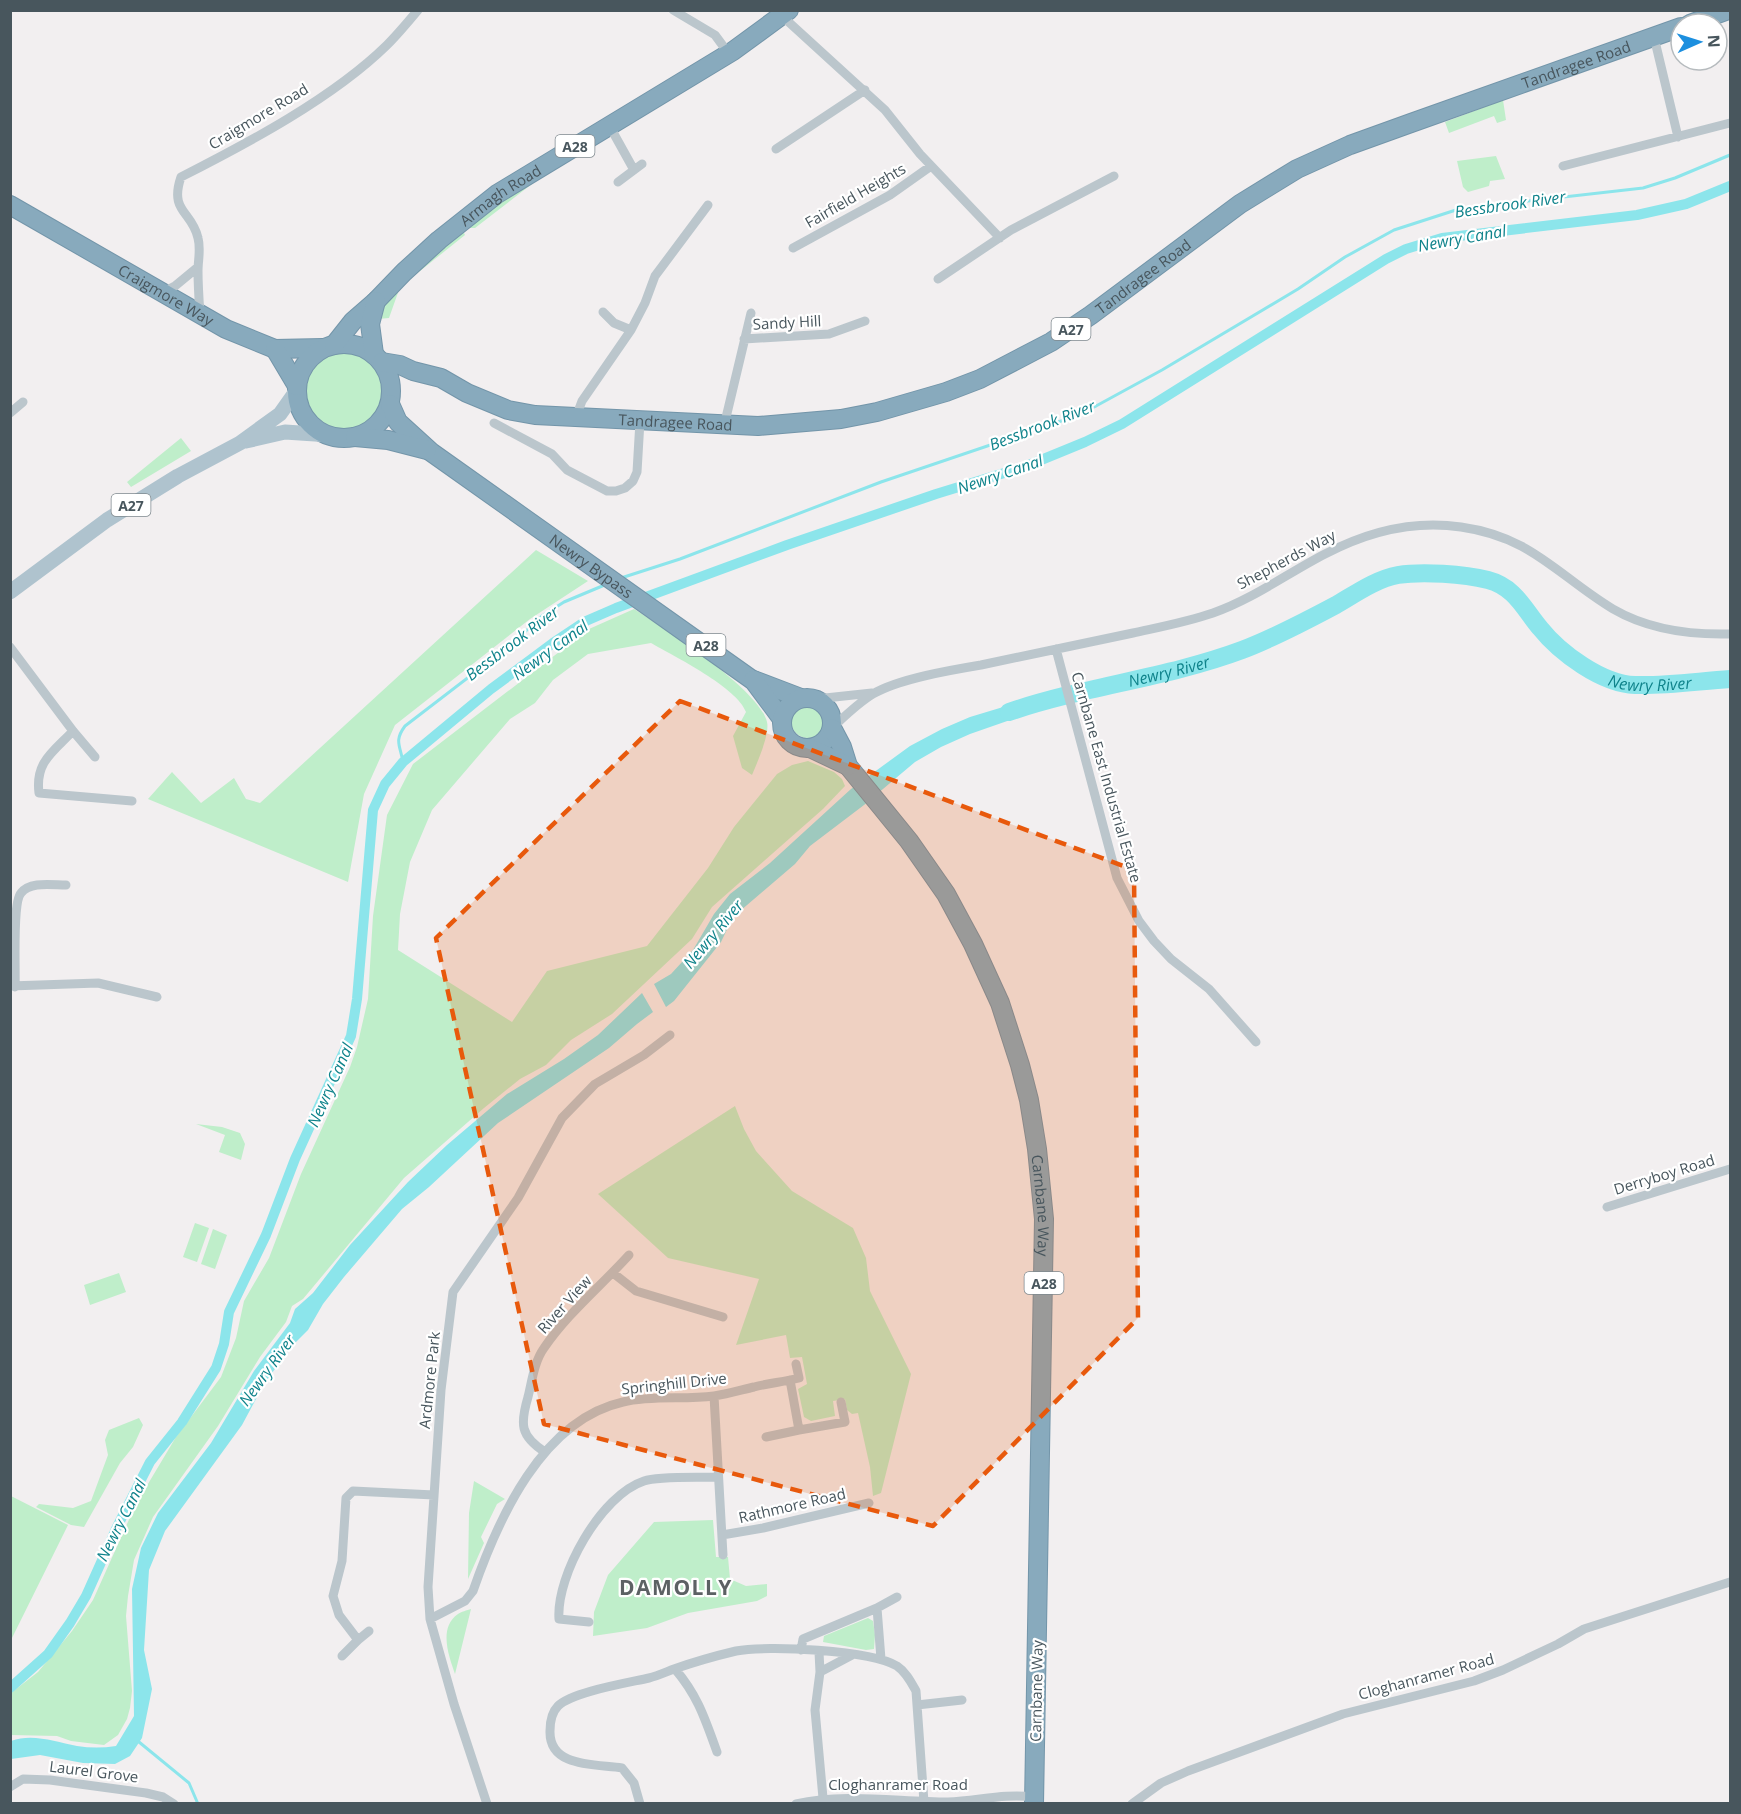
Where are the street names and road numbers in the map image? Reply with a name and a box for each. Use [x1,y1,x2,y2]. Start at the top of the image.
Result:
street label: Tandragee Road [1519,36,1633,93]
street label: Craigmore Road [204,78,312,154]
road number: A28 [556,135,594,157]
street label: Fairfield Heights [801,158,909,232]
street label: Armagh Road [455,160,545,230]
street label: Tandragee Road [1091,234,1195,318]
street label: Craigmore Way [115,259,218,330]
street label: Sandy Hill [752,310,822,334]
road number: A27 [1052,318,1090,340]
street label: Tandragee Road [618,409,733,435]
road number: A27 [112,494,150,516]
street label: Shepherds Way [1233,524,1339,593]
street label: Newry Bypass [546,529,637,602]
road number: A28 [686,634,726,656]
street label: Carnbane East Industrial Estate [1067,669,1147,885]
street label: Derryboy Road [1611,1149,1717,1199]
street label: Carnbane Way [1028,1154,1054,1257]
street label: River View [533,1270,596,1337]
road number: A28 [1024,1272,1064,1294]
street label: Ardmore Park [414,1330,444,1430]
street label: Springhill Drive [620,1368,728,1398]
street label: Rathmore Road [737,1483,847,1527]
street label: Carnbane Way [1025,1639,1047,1742]
street label: Cloghanramer Road [1356,1648,1496,1704]
street label: Laurel Grove [48,1756,140,1786]
street label: Cloghanramer Road [828,1774,968,1794]

